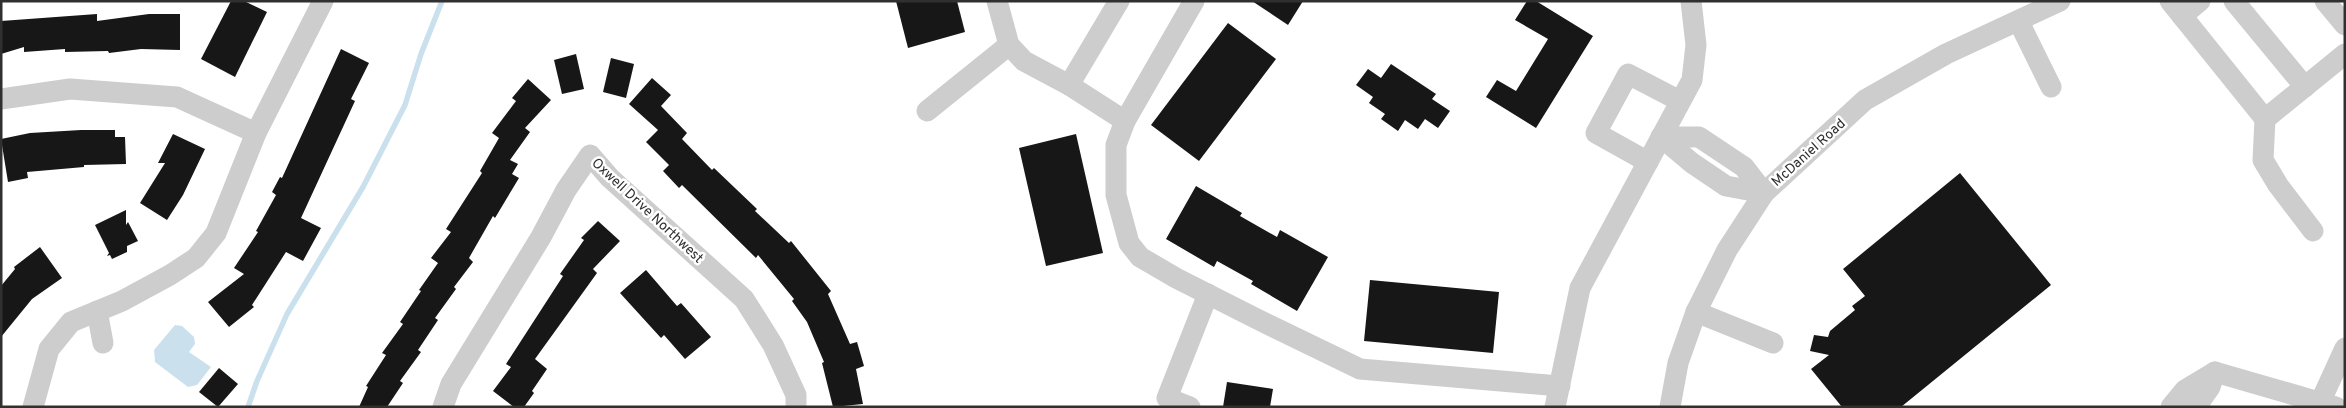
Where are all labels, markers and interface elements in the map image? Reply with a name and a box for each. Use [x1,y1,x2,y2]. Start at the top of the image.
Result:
street label: McDaniel Road [1769,116,1849,191]
street label: Oxwell Drive Northwest [588,155,706,267]

